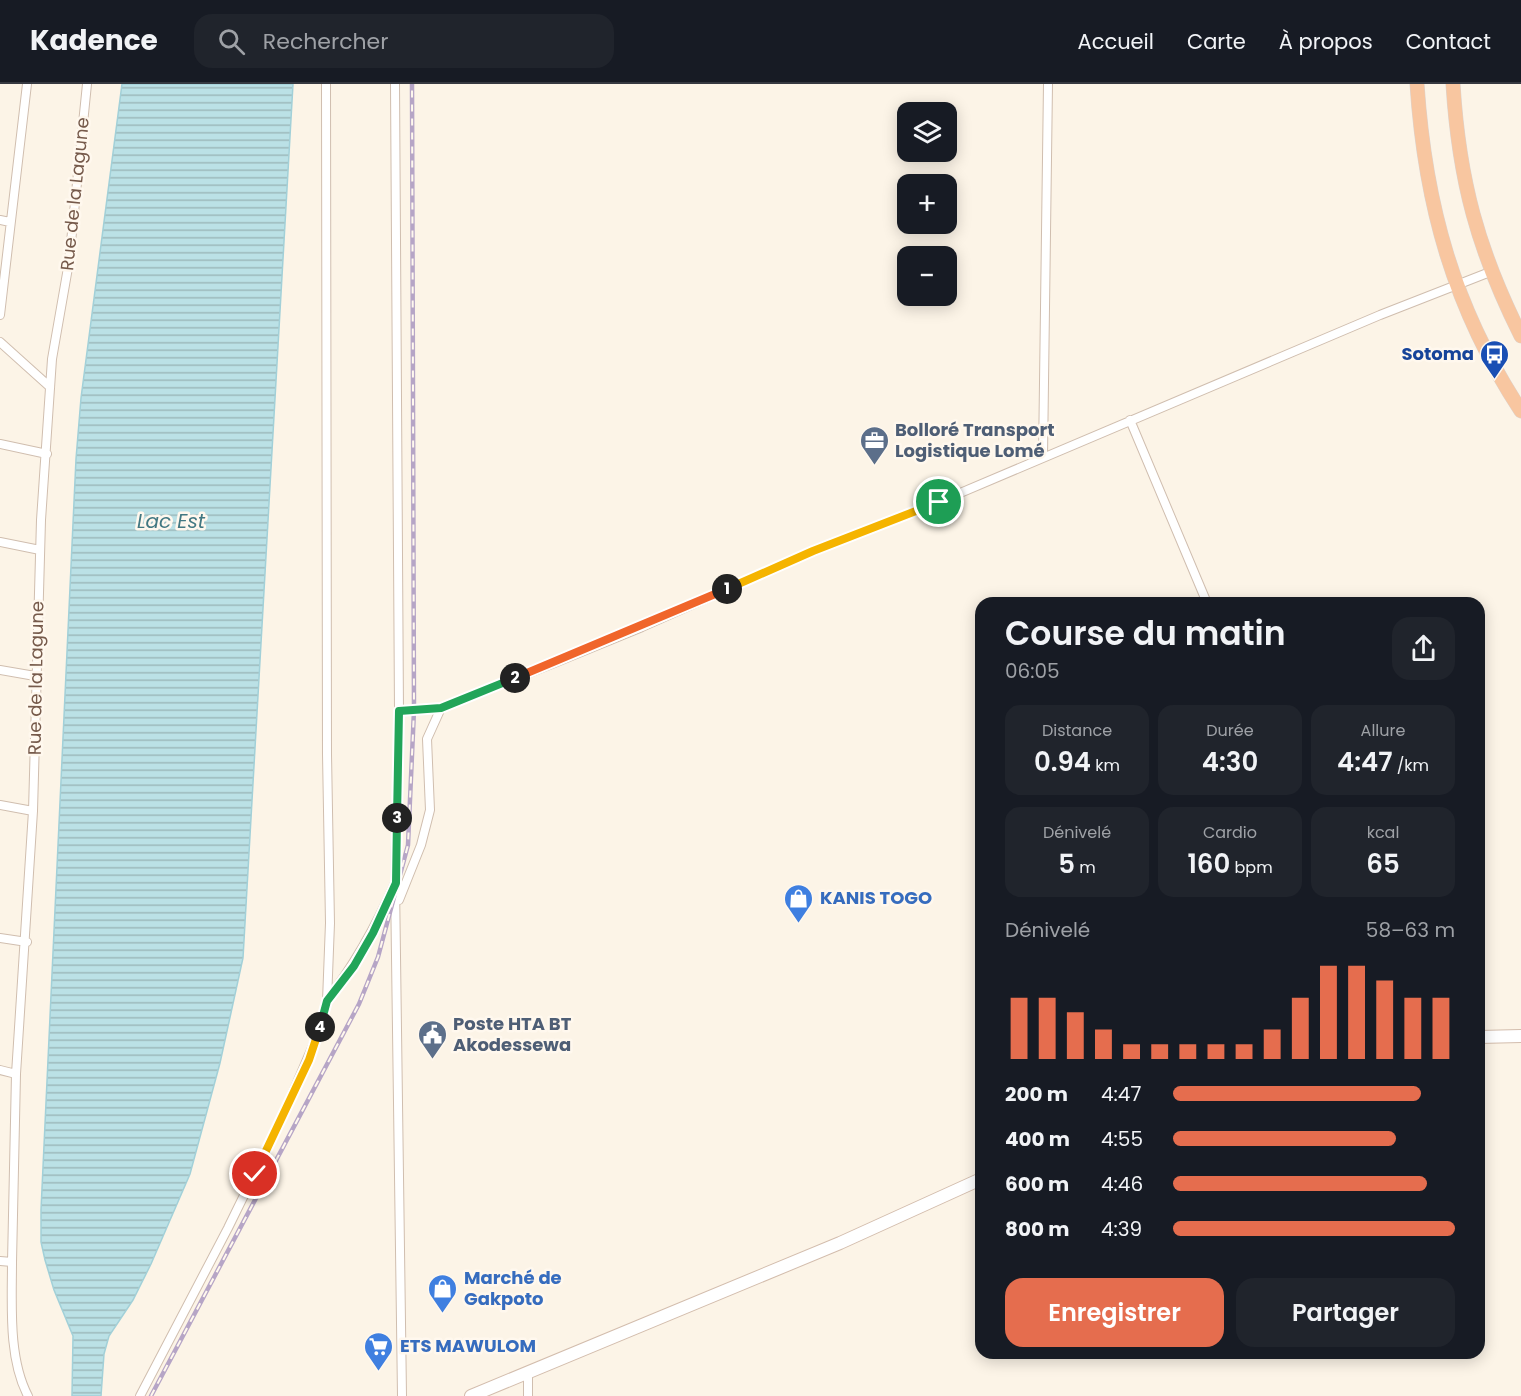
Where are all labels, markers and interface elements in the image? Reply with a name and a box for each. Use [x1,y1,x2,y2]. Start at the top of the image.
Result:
search box [194,14,614,68]
text: Kadence [30,21,158,60]
icon: search [215,25,248,58]
text: Rechercher [263,26,388,57]
text: Accueil [1077,27,1154,56]
text: Carte [1187,27,1246,56]
text: À propos [1279,27,1373,56]
text: Contact [1406,27,1491,56]
map controls [897,102,957,306]
button: layers [897,102,957,162]
street label: Rue de la Lagune [54,116,95,272]
button: + [897,174,957,234]
button: − [897,246,957,306]
bus stop icon: Sotoma [1479,338,1511,380]
place label: Sotoma [1401,341,1474,366]
place label: Bolloré Transport Logistique Lomé [895,417,1054,463]
office icon: Bolloré Transport Logistique Lomé [858,424,890,466]
pin [913,476,964,527]
icon: arrive [922,485,955,518]
water label: Lac Est [137,507,206,535]
pin: 1 [712,574,742,604]
text: 1 [724,577,730,600]
street label: Rue de la Lagune [22,601,49,755]
text: Course du matin [1005,610,1286,657]
button: share [1392,617,1455,680]
text: 06:05 [1005,657,1060,685]
pin: 2 [500,663,530,693]
text: 2 [510,666,520,689]
text: Distance [1042,719,1112,742]
text: Durée [1206,719,1254,742]
text: Allure [1361,719,1405,742]
text: 0.94 [1034,744,1091,780]
text: 4:30 [1202,744,1258,780]
text: 4:47 [1337,744,1392,780]
text: km [1091,754,1120,777]
text: /km [1392,754,1429,777]
pin: 3 [382,803,412,833]
text: 3 [392,806,402,829]
text: Dénivelé [1043,821,1111,844]
text: Cardio [1203,821,1257,844]
text: kcal [1367,821,1399,844]
text: 5 [1058,846,1075,882]
text: 160 [1187,846,1230,882]
text: 65 [1366,846,1400,882]
text: m [1075,856,1096,879]
text: bpm [1230,856,1273,879]
shop icon: KANIS TOGO [783,882,815,924]
place label: KANIS TOGO [820,885,932,910]
text: Dénivelé [1005,916,1090,944]
text: 58–63 m [1366,916,1455,944]
place label: Poste HTA BT Akodessewa [453,1011,572,1057]
pin: 4 [305,1012,335,1042]
text: 4 [315,1015,325,1038]
public building icon: Poste HTA BT Akodessewa [416,1018,448,1060]
text: 200 m [1005,1080,1068,1108]
text: 4:47 [1101,1080,1141,1108]
text: 400 m [1005,1125,1070,1153]
text: 4:55 [1101,1125,1143,1153]
pin [229,1148,280,1199]
icon: check [238,1157,271,1190]
text: 600 m [1005,1170,1069,1198]
text: 4:46 [1101,1170,1143,1198]
text: 800 m [1005,1215,1069,1243]
text: 4:39 [1101,1215,1142,1243]
place label: Marché de Gakpoto [464,1265,562,1311]
shop icon: Marché de Gakpoto [427,1272,459,1314]
button: Enregistrer [1005,1278,1224,1347]
button: Partager [1236,1278,1455,1347]
supermarket icon: ETS MAWULOM [363,1330,395,1372]
place label: ETS MAWULOM [400,1333,536,1358]

